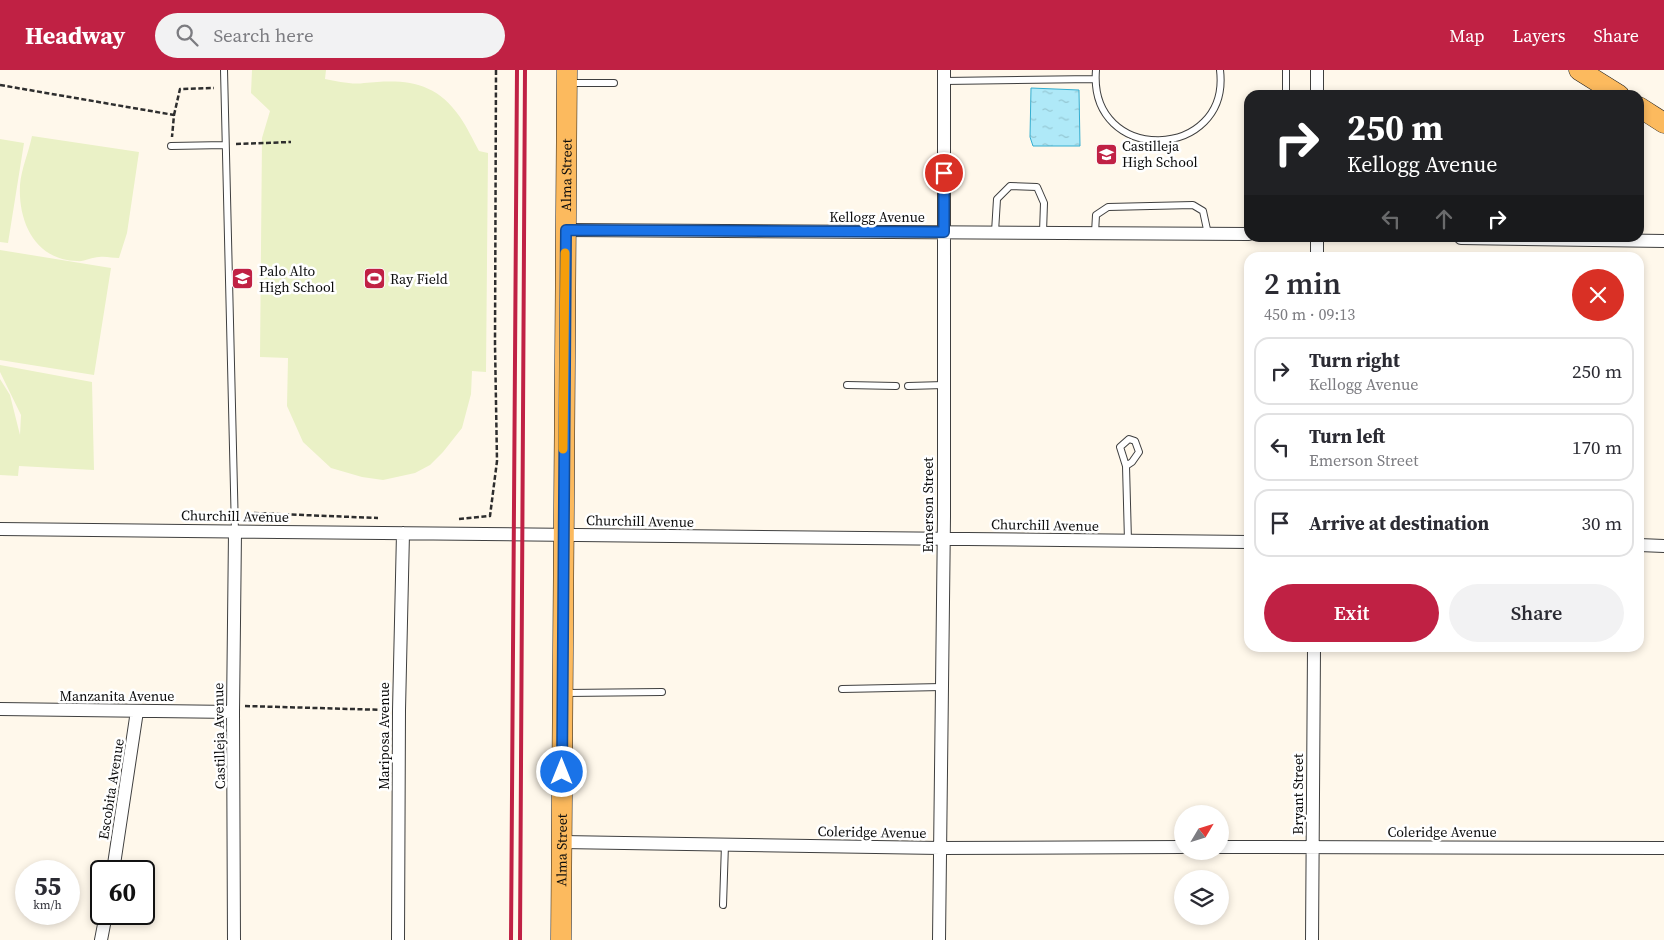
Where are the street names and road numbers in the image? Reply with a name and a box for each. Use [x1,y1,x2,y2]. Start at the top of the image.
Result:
street label: Alma Street [556,138,577,211]
street label: Kellogg Avenue [829,207,925,227]
street label: Emerson Street [918,457,938,553]
street label: Churchill Avenue [181,505,289,527]
street label: Churchill Avenue [586,510,694,532]
street label: Churchill Avenue [991,514,1099,536]
street label: Mariposa Avenue [374,682,394,790]
street label: Castilleja Avenue [208,683,230,789]
street label: Manzanita Avenue [60,686,174,706]
street label: Escobita Avenue [93,737,129,841]
street label: Bryant Street [1288,753,1308,835]
street label: Alma Street [551,813,572,886]
street label: Coleridge Avenue [817,821,927,843]
street label: Coleridge Avenue [1387,822,1497,842]

